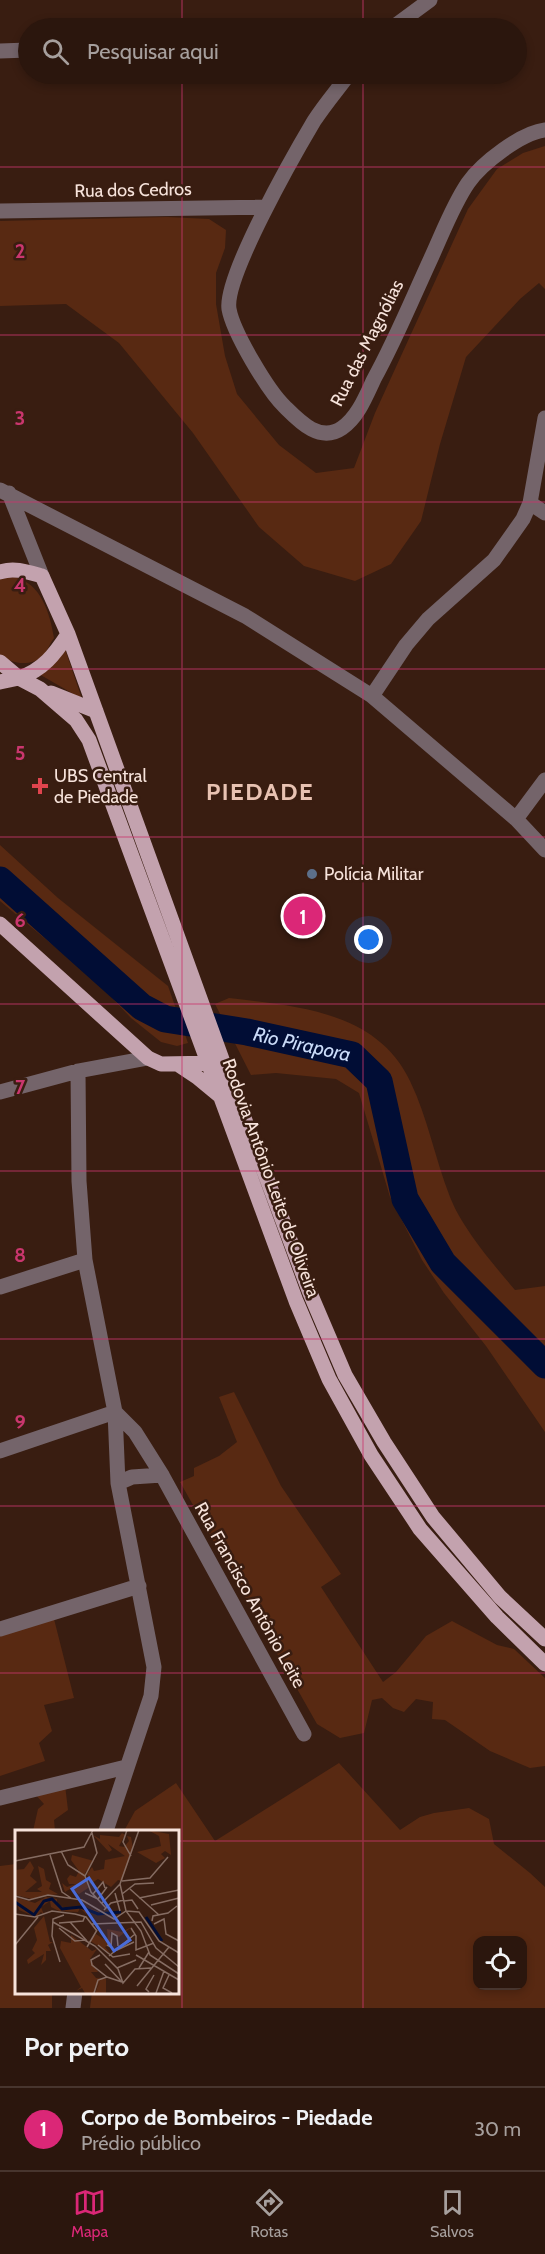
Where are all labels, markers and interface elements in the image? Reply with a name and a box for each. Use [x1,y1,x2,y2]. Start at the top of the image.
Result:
search box [18,18,527,84]
icon: search [39,35,72,68]
text: Pesquisar aqui [87,38,219,65]
street label: Rua dos Cedros [74,178,192,202]
text: 2 [15,239,25,263]
street label: Rua das Magnólias [326,276,408,410]
text: 3 [15,406,25,430]
text: 4 [14,573,26,597]
text: 5 [15,741,25,765]
place label: UBS Central de Piedade [54,765,147,808]
marker: UBS Central de Piedade [31,777,49,795]
district label: PIEDADE [206,777,314,806]
place label: Polícia Militar [324,863,424,885]
marker: Polícia Militar [305,867,319,881]
pin: 1 [284,894,322,938]
text: 6 [14,908,26,932]
your location [354,925,383,954]
water label: Rio Pirapora [251,1022,353,1066]
street label: Rodovia Antônio Leite de Oliveira [218,1056,325,1301]
text: 7 [15,1075,26,1099]
text: 8 [14,1243,26,1267]
text: 9 [14,1410,26,1434]
street label: Rua Francisco Antônio Leite [190,1498,310,1692]
inset map [15,1830,178,1993]
map controls [473,1936,527,1990]
button: locate [473,1936,527,1990]
text: Por perto [24,2031,129,2063]
text: Corpo de Bombeiros - Piedade [81,2104,373,2131]
text: 1 [40,2117,47,2141]
text: 30 m [474,2117,521,2141]
text: Prédio público [81,2131,201,2155]
tab: Mapa [71,2186,108,2241]
tab: Rotas [250,2186,288,2241]
tab: Salvos [430,2186,474,2241]

